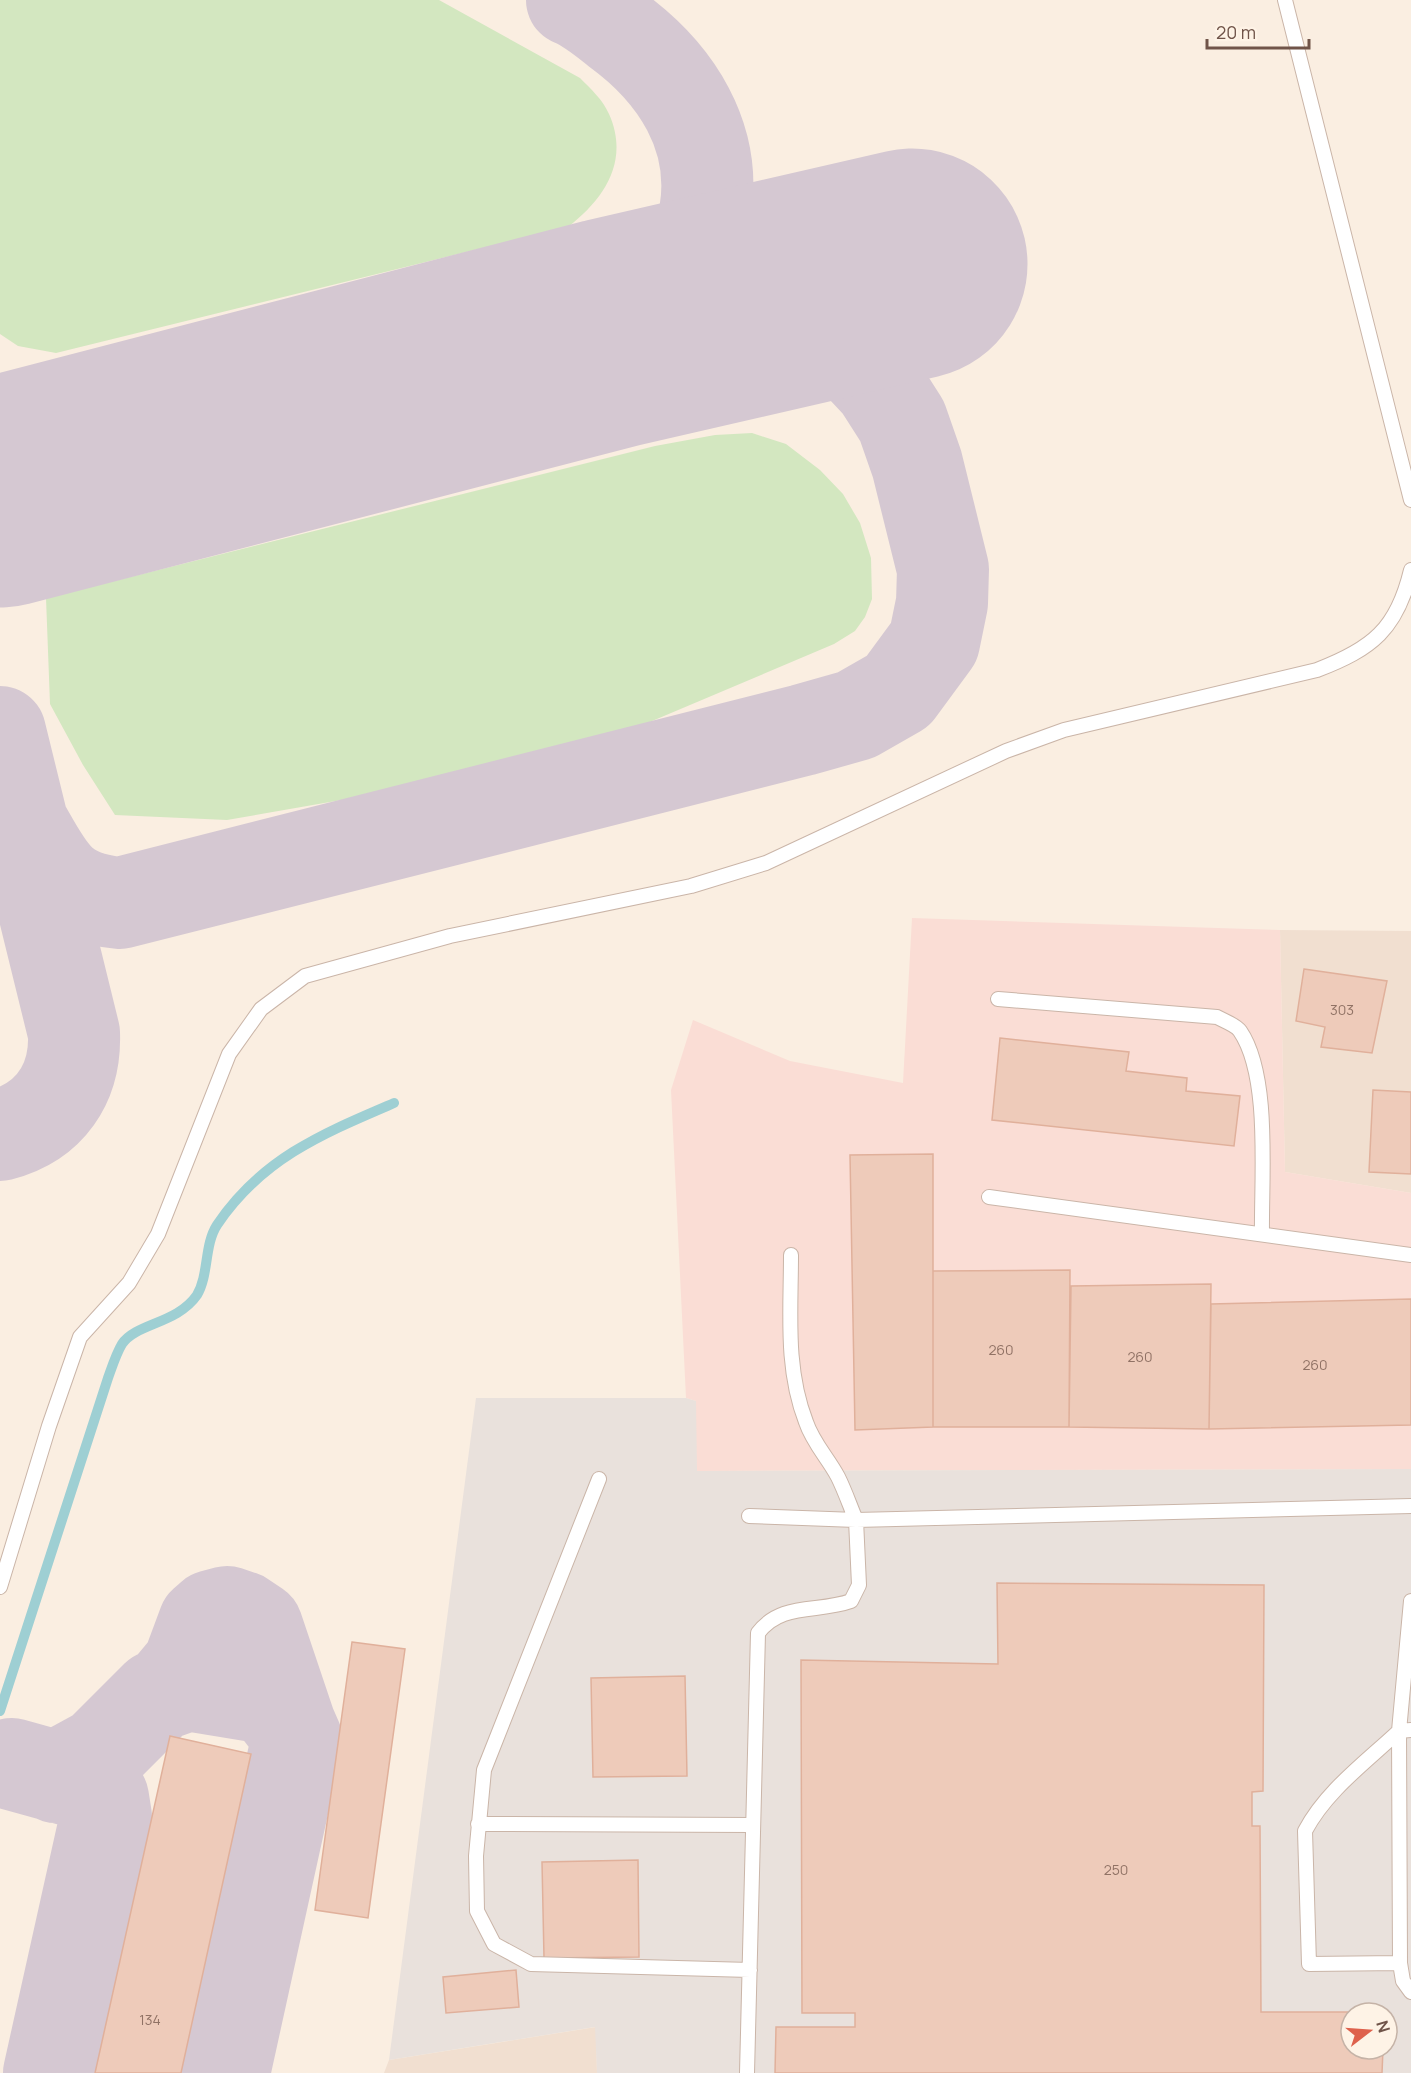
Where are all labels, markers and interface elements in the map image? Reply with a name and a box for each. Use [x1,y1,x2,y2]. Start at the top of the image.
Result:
scale bar [1207,12,1309,50]
text: 20 m [1216,20,1256,44]
house number: 303 [1330,1000,1354,1019]
house number: 260 [988,1340,1014,1359]
house number: 260 [1127,1347,1153,1366]
house number: 260 [1302,1355,1328,1374]
house number: 250 [1104,1860,1128,1879]
north arrow [1339,2001,1399,2061]
house number: 134 [139,2010,161,2029]
text: N [1371,2018,1396,2035]

